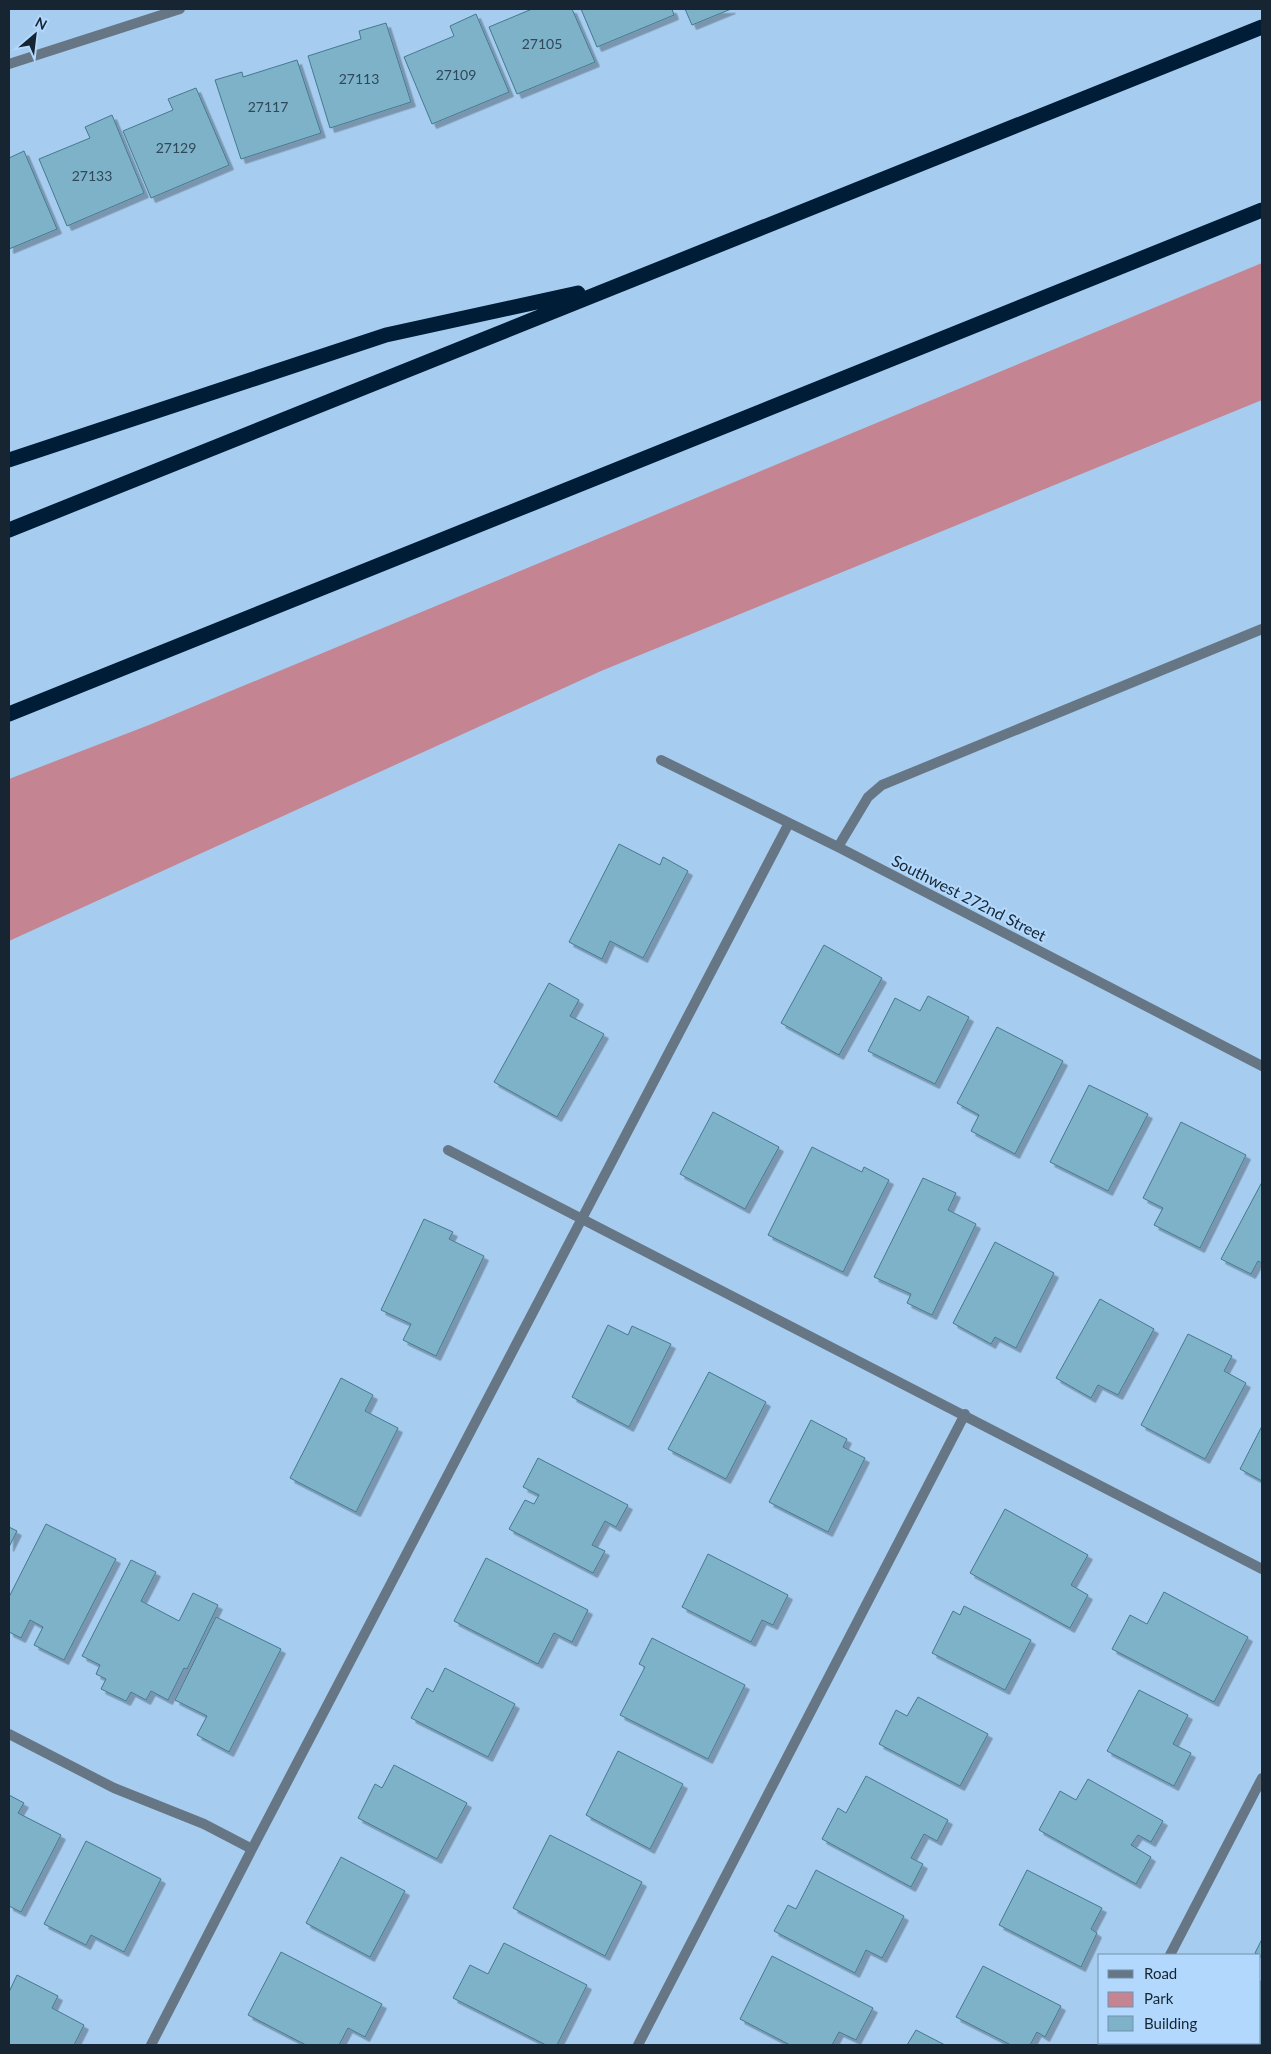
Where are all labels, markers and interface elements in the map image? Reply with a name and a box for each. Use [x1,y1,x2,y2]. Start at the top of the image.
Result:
north arrow [10,10,60,60]
text: N [33,13,50,33]
house number: 27105 [522,35,562,52]
house number: 27109 [436,66,476,83]
house number: 27113 [339,70,379,87]
house number: 27117 [248,98,288,115]
house number: 27129 [156,139,196,156]
house number: 27133 [72,167,112,184]
street label: Southwest 272nd Street [889,850,1050,945]
legend [1098,1954,1261,2044]
text: Road [1144,1964,1177,1982]
text: Park [1144,1989,1174,2007]
text: Building [1144,2014,1197,2032]

